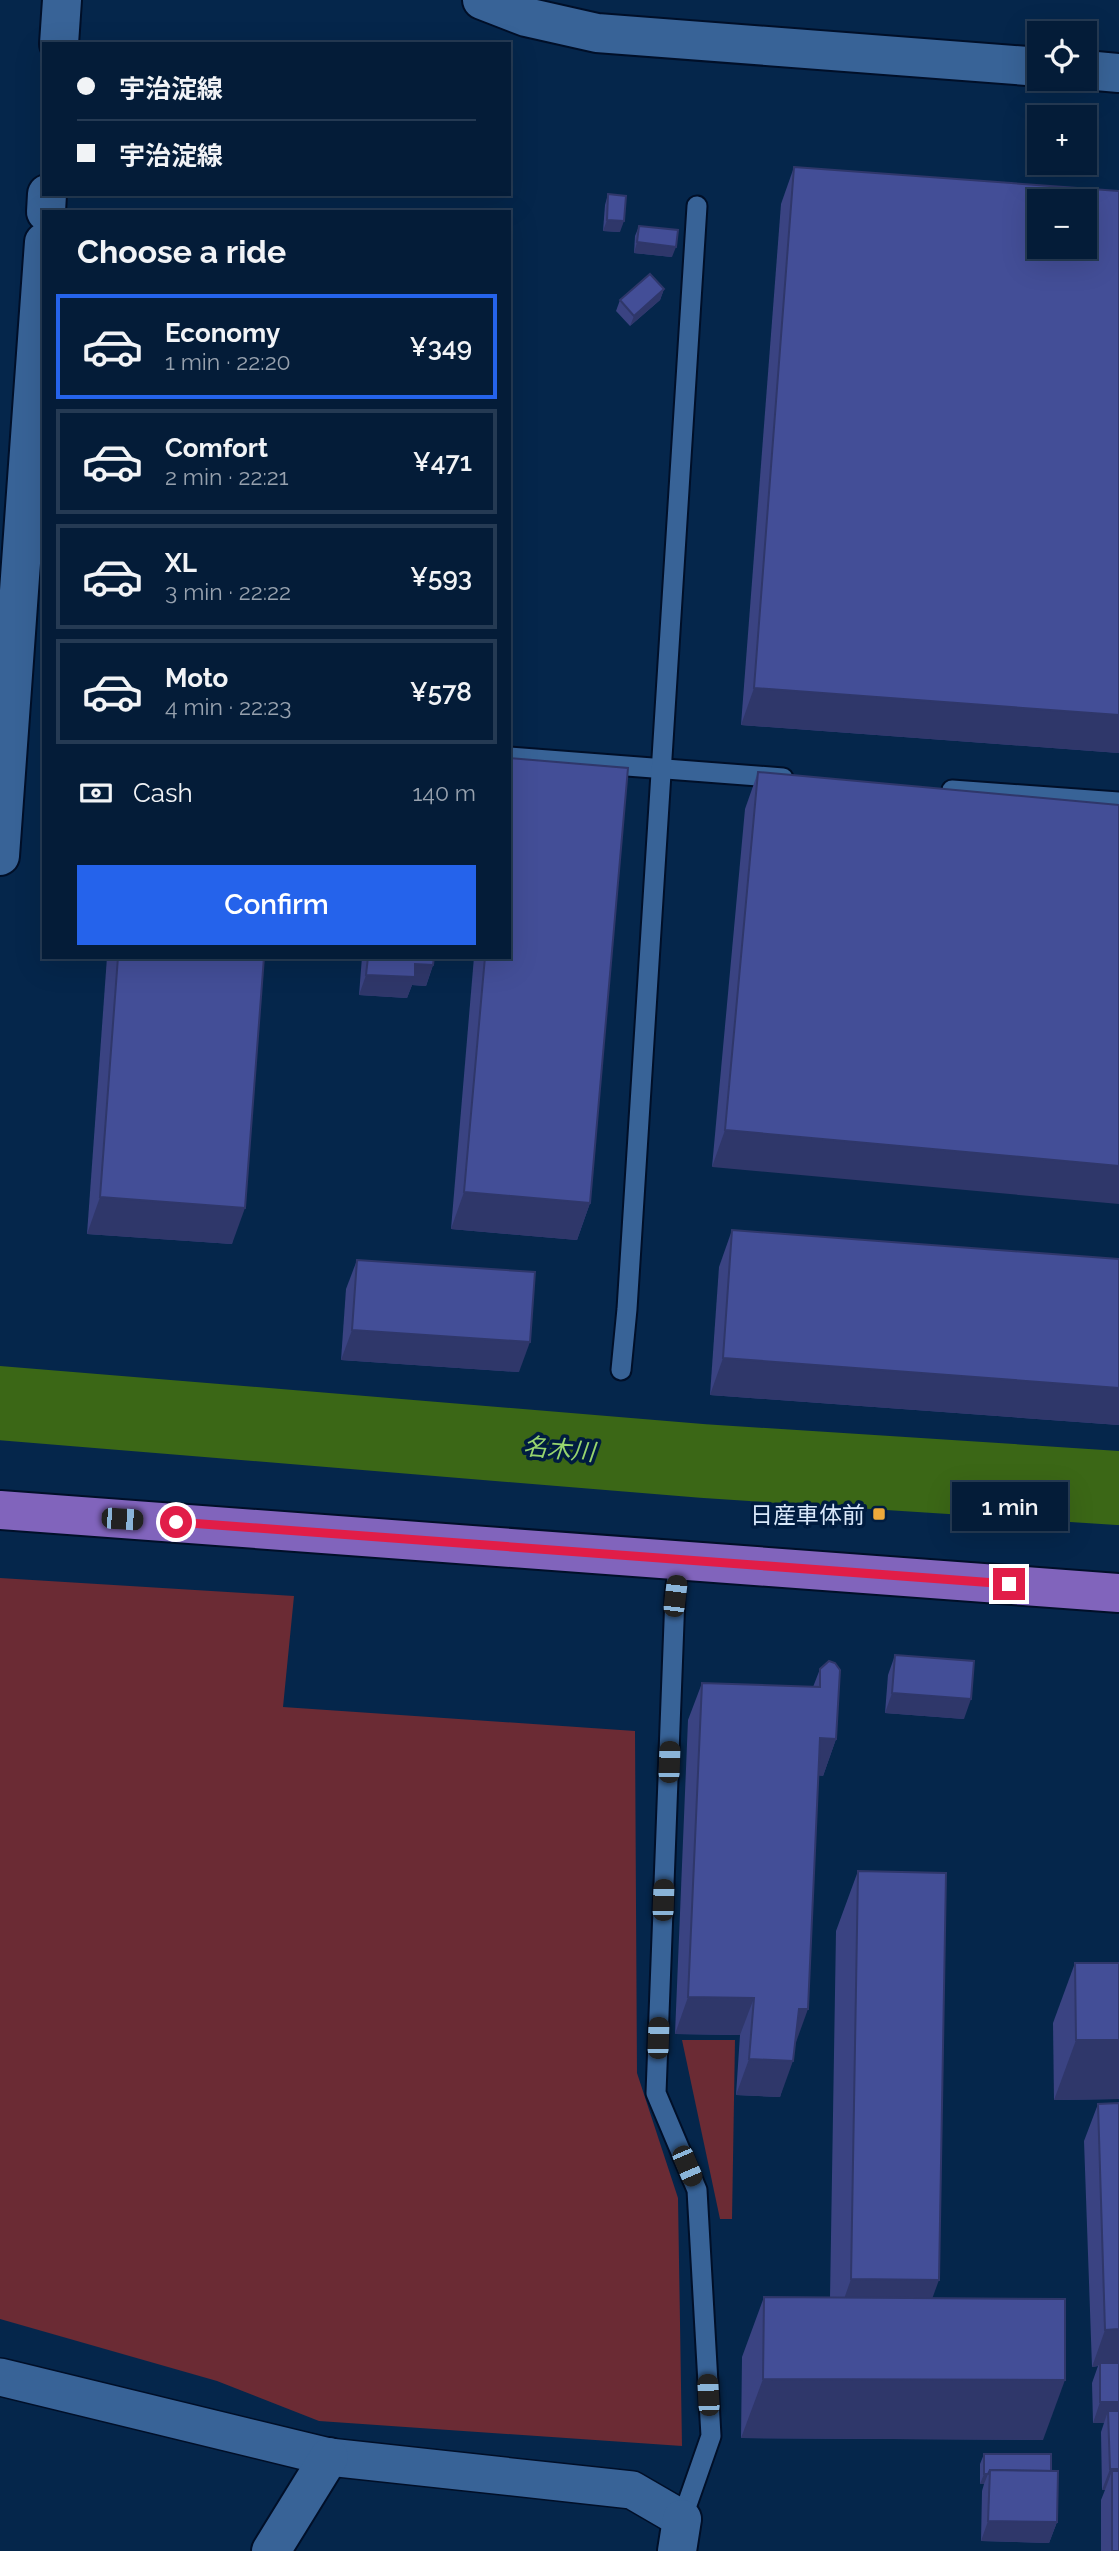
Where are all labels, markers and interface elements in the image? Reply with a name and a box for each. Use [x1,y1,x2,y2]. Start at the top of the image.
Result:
map controls [1027,21,1097,259]
button: locate [1027,21,1097,91]
text: 宇治淀線 [119,74,223,104]
button: + [1027,105,1097,175]
text: 宇治淀線 [119,141,223,171]
button: − [1027,189,1097,259]
text: Choose a ride [77,233,286,270]
icon: car [81,315,144,378]
text: Economy [165,318,280,348]
text: ¥349 [410,332,472,362]
text: 1 min · 22:20 [165,348,291,375]
icon: car [81,430,144,493]
text: Comfort [165,433,268,463]
text: ¥471 [413,447,472,477]
text: 2 min · 22:21 [165,463,289,490]
icon: car [81,545,144,608]
text: XL [165,548,197,578]
text: ¥593 [410,562,472,592]
text: 3 min · 22:22 [165,578,291,605]
icon: car [81,660,144,723]
text: Moto [165,663,228,693]
text: ¥578 [410,677,472,707]
text: 4 min · 22:23 [165,693,292,720]
icon: cash [77,774,115,812]
text: Cash [133,778,193,808]
text: 140 m [413,779,476,806]
button: Confirm [77,865,476,945]
water label: 名木川 [522,1431,599,1467]
callout: 1 min [951,1482,1067,1532]
text: 1 min [981,1493,1039,1520]
place label: 日産車体前 [750,1501,865,1528]
route start [160,1506,192,1538]
marker: 日産車体前 [871,1506,887,1522]
car [101,1507,144,1531]
route end [993,1568,1025,1600]
car [663,1574,688,1618]
car [658,1741,681,1783]
car [652,1879,675,1921]
car [647,2017,670,2059]
car [670,2143,705,2189]
car [697,2373,720,2417]

